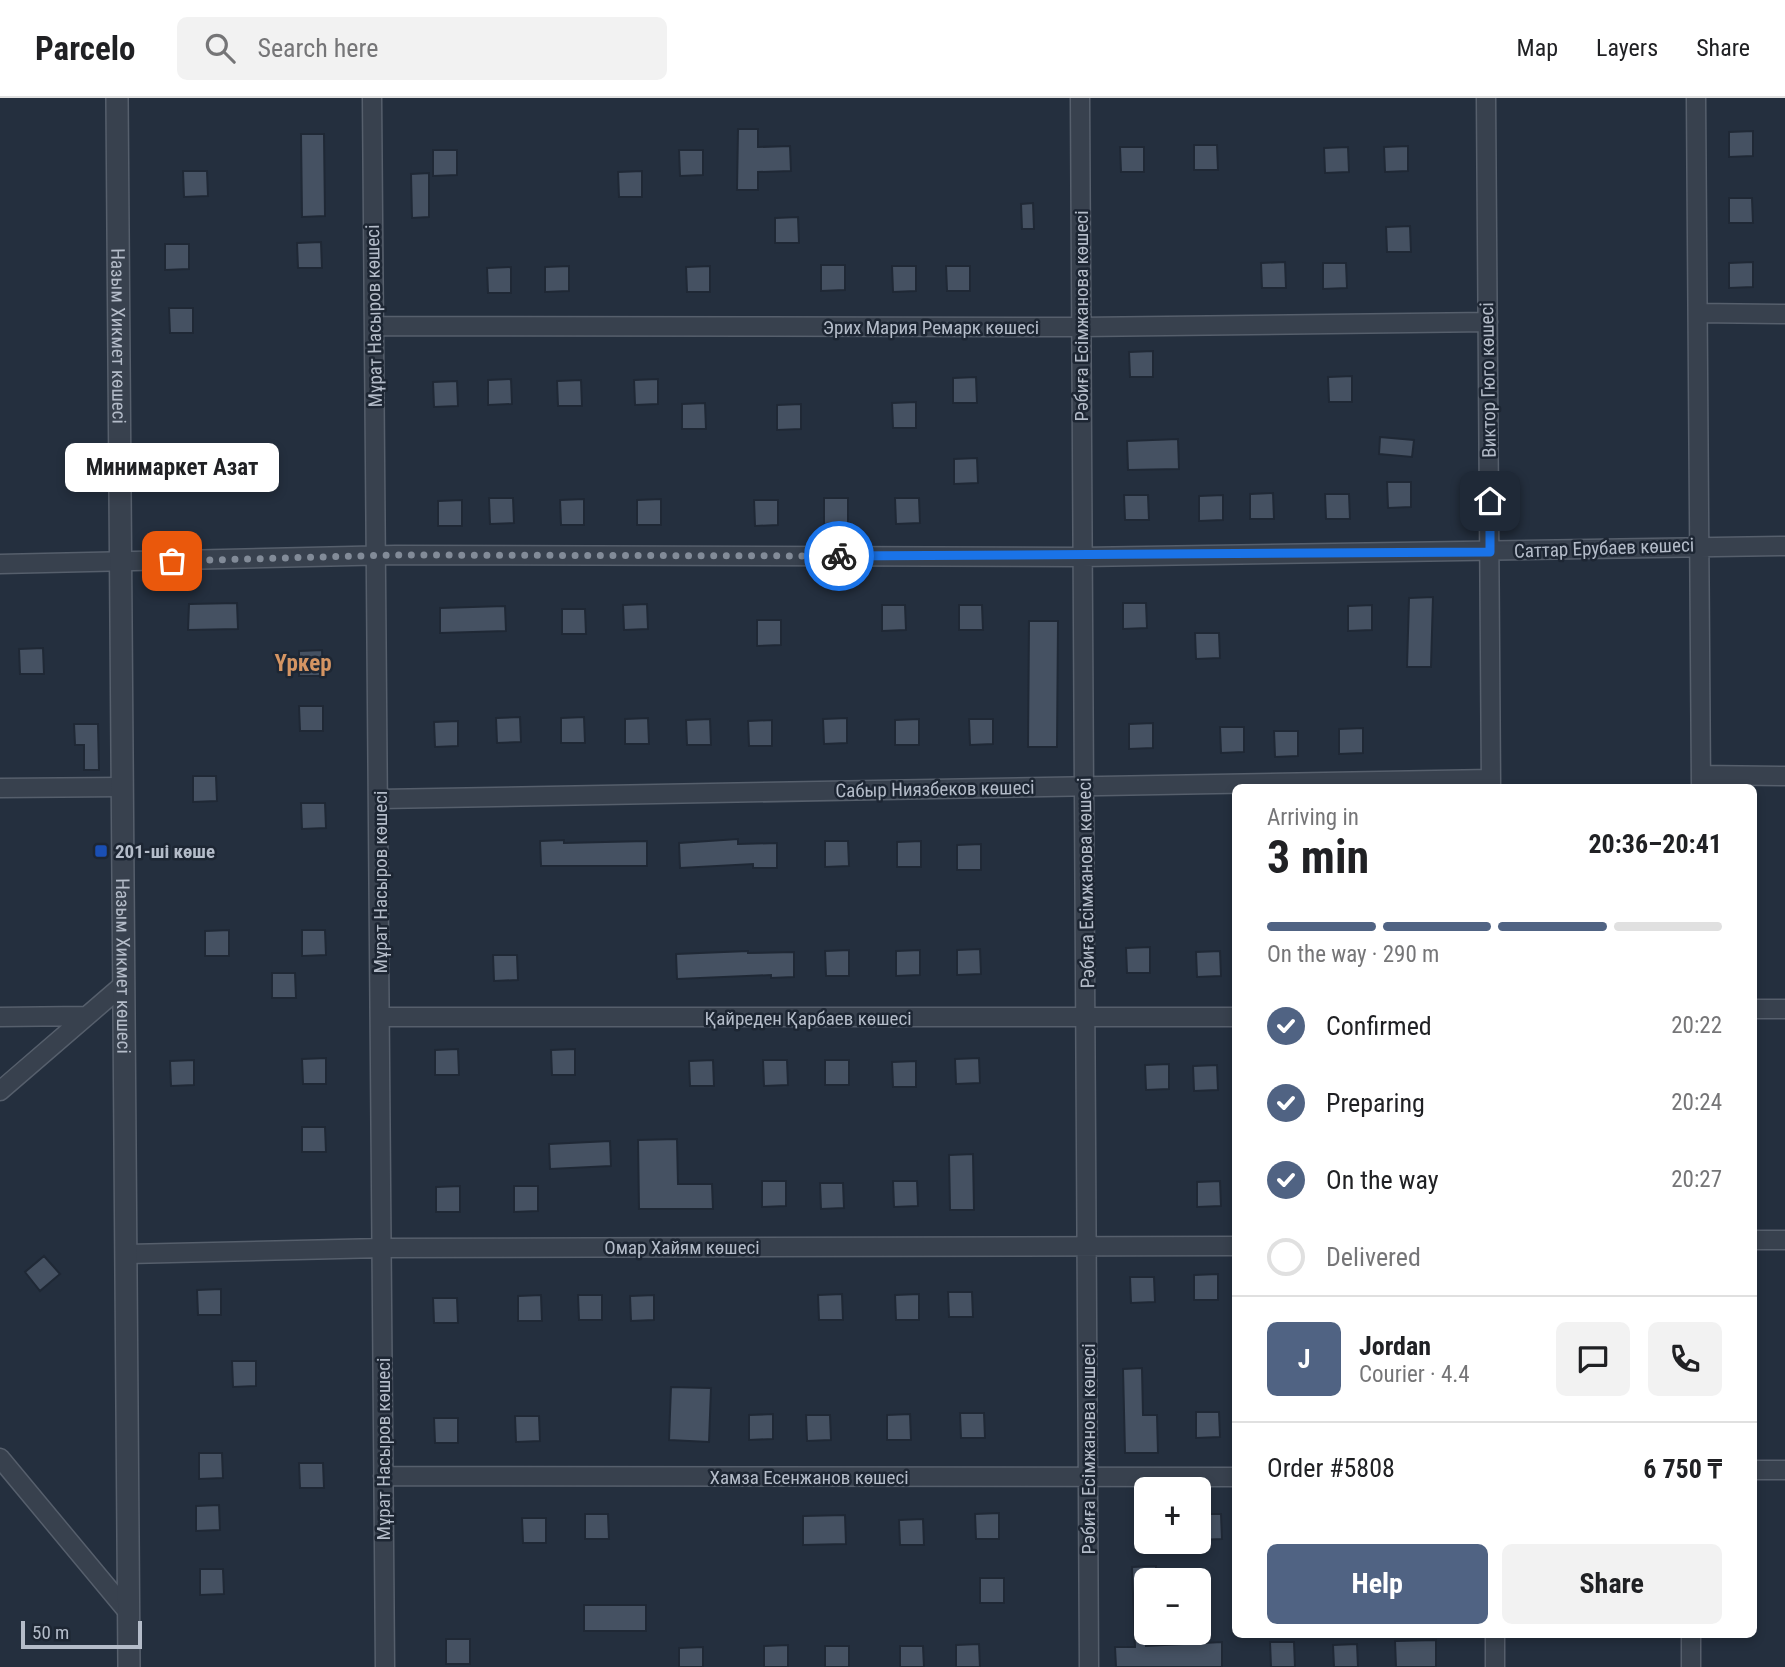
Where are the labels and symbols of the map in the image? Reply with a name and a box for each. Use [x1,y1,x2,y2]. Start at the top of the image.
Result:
street label: Рәбиға Есімжанова көшесі [1070,211,1093,421]
street label: Мұрат Насыров көшесі [361,224,387,408]
street label: Назым Хикмет көшесі [107,248,131,424]
street label: Виктор Гюго көшесі [1475,302,1501,458]
street label: Эрих Мария Ремарк көшесі [823,316,1039,339]
callout: Минимаркет Азат [65,442,279,491]
pin [1460,471,1520,531]
courier [804,521,874,591]
pin [142,531,202,591]
street label: Саттар Ерубаев көшесі [1514,533,1694,563]
district label: Үркер [274,650,332,677]
street label: Сабыр Ниязбеков көшесі [835,776,1035,802]
street label: Рәбиға Есімжанова көшесі [1073,777,1099,989]
street label: Мұрат Насыров көшесі [369,791,392,973]
place label: 201-ші көше [115,840,215,863]
marker: 201-ші көше [93,843,109,859]
street label: Назым Хикмет көшесі [111,878,136,1054]
street label: Қайреден Қарбаев көшесі [704,1007,912,1030]
street label: Омар Хайям көшесі [604,1236,760,1259]
street label: Рәбиға Есімжанова көшесі [1077,1344,1100,1554]
street label: Мұрат Насыров көшесі [372,1358,395,1540]
street label: Хамза Есенжанов көшесі [709,1466,909,1489]
scale bar [21,1618,142,1650]

